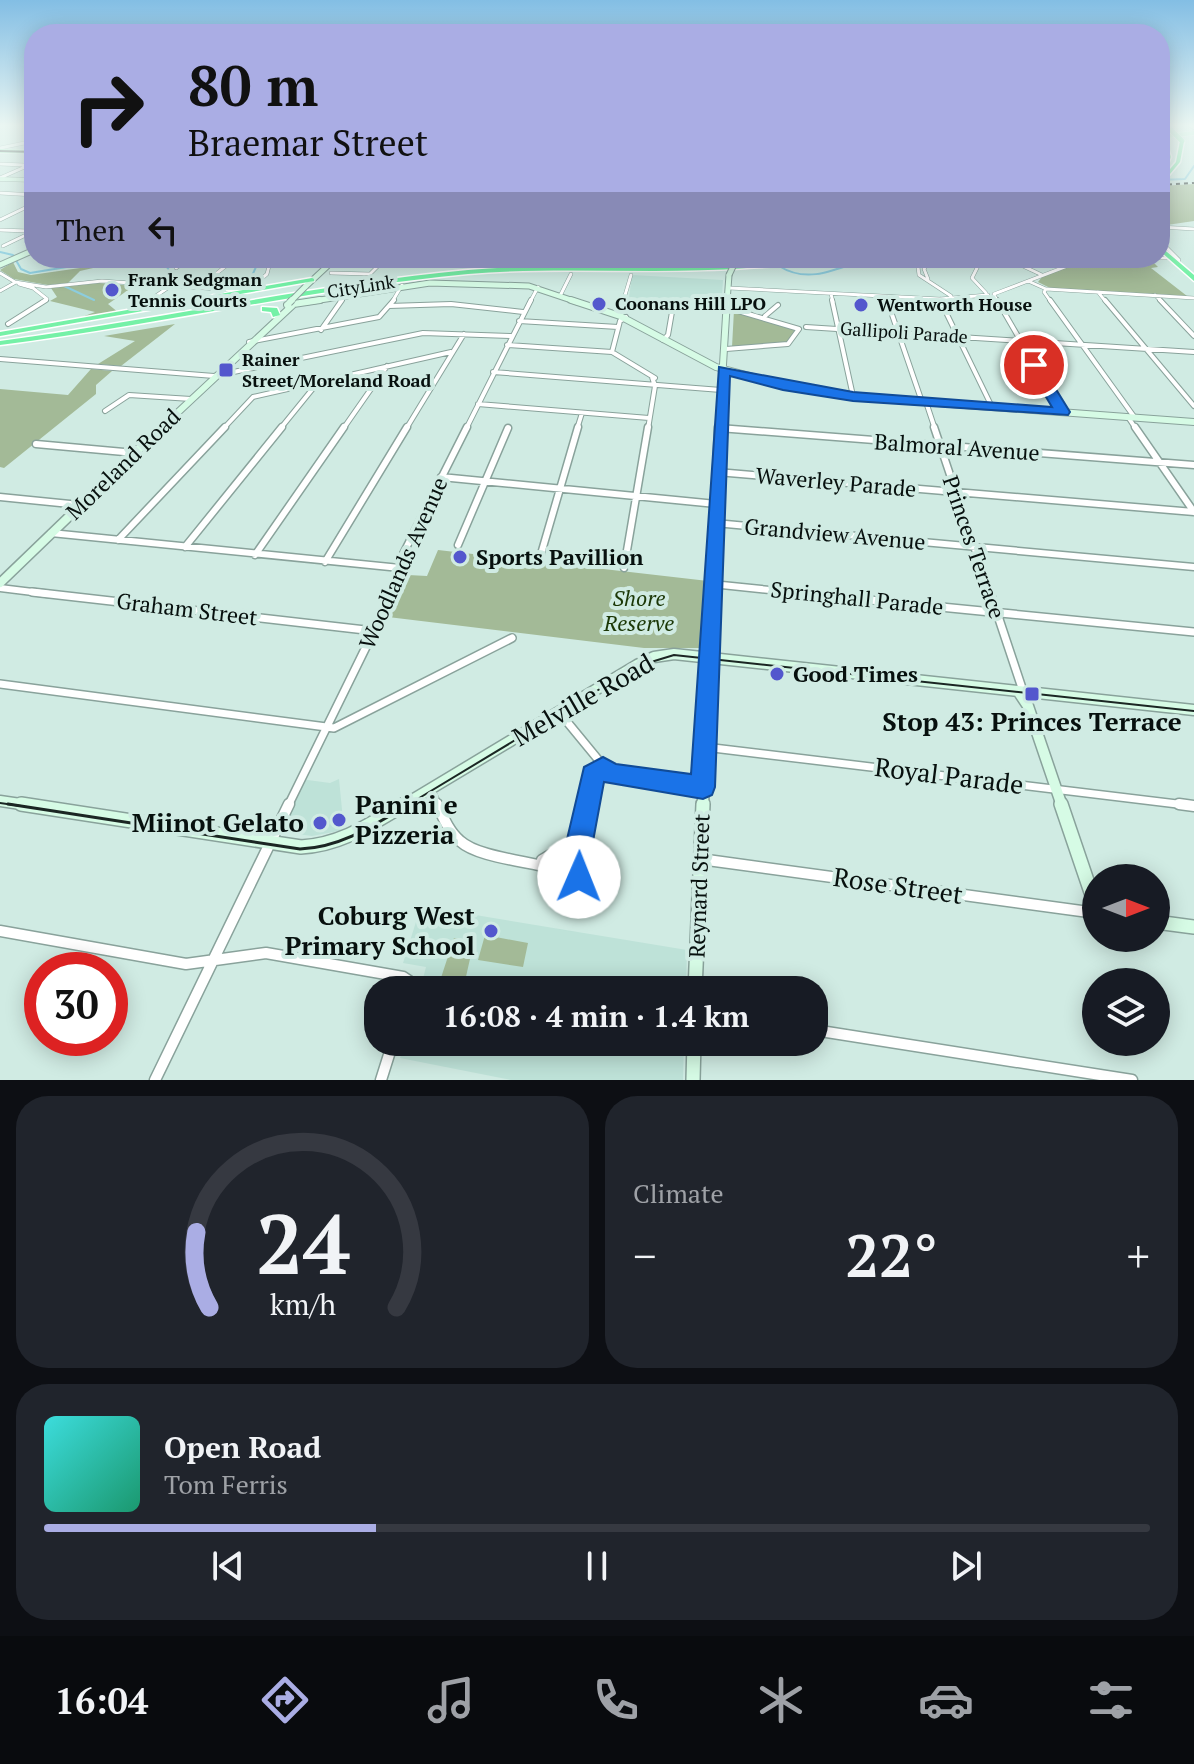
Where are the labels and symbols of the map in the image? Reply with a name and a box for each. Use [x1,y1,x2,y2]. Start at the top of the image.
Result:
place label: Frank Sedgman Tennis Courts [128,267,262,312]
street label: CityLink [325,269,397,303]
marker: Frank Sedgman Tennis Courts [103,281,121,299]
place label: Coonans Hill LPO [615,291,766,315]
place label: Wentworth House [877,292,1032,316]
marker: Coonans Hill LPO [590,295,608,313]
marker: Wentworth House [852,296,870,314]
street label: Gallipoli Parade [839,316,969,348]
pin [1000,331,1068,399]
place label: Rainer Street/Moreland Road [242,347,432,392]
marker: Rainer Street/Moreland Road [217,361,235,379]
street label: Moreland Road [59,402,186,526]
street label: Balmoral Avenue [873,426,1041,467]
street label: Waverley Parade [754,460,918,503]
street label: Woodlands Avenue [352,472,453,653]
street label: Princes Terrace [936,472,1012,622]
street label: Grandview Avenue [743,511,927,556]
place label: Sports Pavillion [476,542,643,571]
marker: Sports Pavillion [451,548,469,566]
street label: Springhall Parade [769,574,945,621]
park label: Shore Reserve [603,583,674,637]
street label: Graham Street [115,585,259,632]
street label: Melville Road [506,645,659,753]
place label: Good Times [793,659,918,688]
marker: Good Times [768,665,786,683]
marker: Stop 43: Princes Terrace [1023,685,1041,703]
place label: Stop 43: Princes Terrace [882,704,1182,738]
street label: Royal Parade [873,749,1025,801]
place label: Panini e Pizzeria [355,787,458,851]
place label: Miinot Gelato [132,805,304,839]
marker: Panini e Pizzeria [330,811,348,829]
street label: Reynard Street [681,813,716,959]
marker: Miinot Gelato [311,814,329,832]
position arrow [537,835,621,919]
street label: Rose Street [831,859,965,911]
north arrow [1082,864,1170,952]
place label: Coburg West Primary School [285,898,476,962]
marker: Coburg West Primary School [482,922,500,940]
speed limit sign: 30 [24,952,128,1056]

